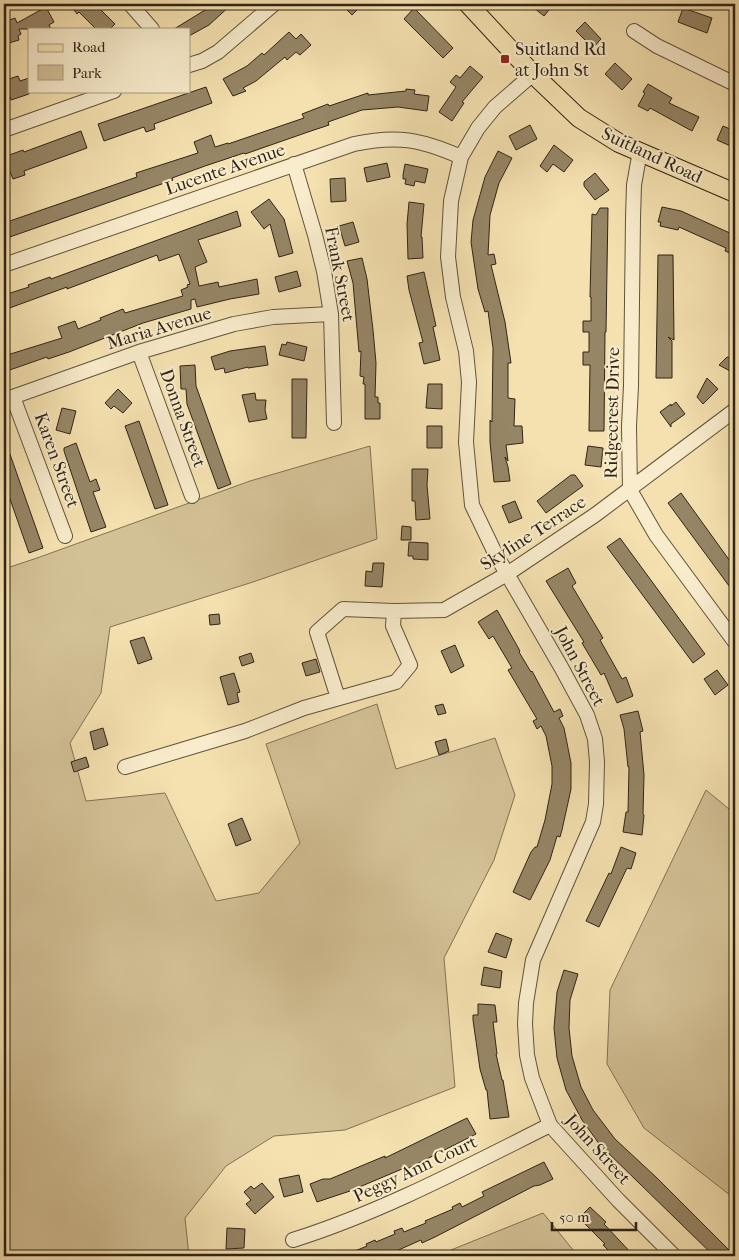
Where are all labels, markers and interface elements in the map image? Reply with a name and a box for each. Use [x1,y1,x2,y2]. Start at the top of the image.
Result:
legend [28,28,190,92]
text: Road [72,38,106,56]
place label: Suitland Rd at John St [515,39,606,81]
marker: Suitland Rd at John St [499,53,511,65]
text: Park [72,64,102,82]
street label: Suitland Road [598,123,706,188]
street label: Lucente Avenue [162,139,288,200]
street label: Frank Street [320,225,359,324]
street label: Maria Avenue [104,303,214,354]
street label: Ridgecrest Drive [601,347,624,479]
street label: Donna Street [155,366,210,471]
street label: Karen Street [30,410,84,511]
street label: Skyline Terrace [477,491,590,575]
street label: John Street [549,621,610,710]
street label: John Street [559,1108,635,1189]
street label: Peggy Ann Court [350,1131,481,1207]
scale bar [552,1200,635,1232]
text: 50 m [559,1208,590,1226]

